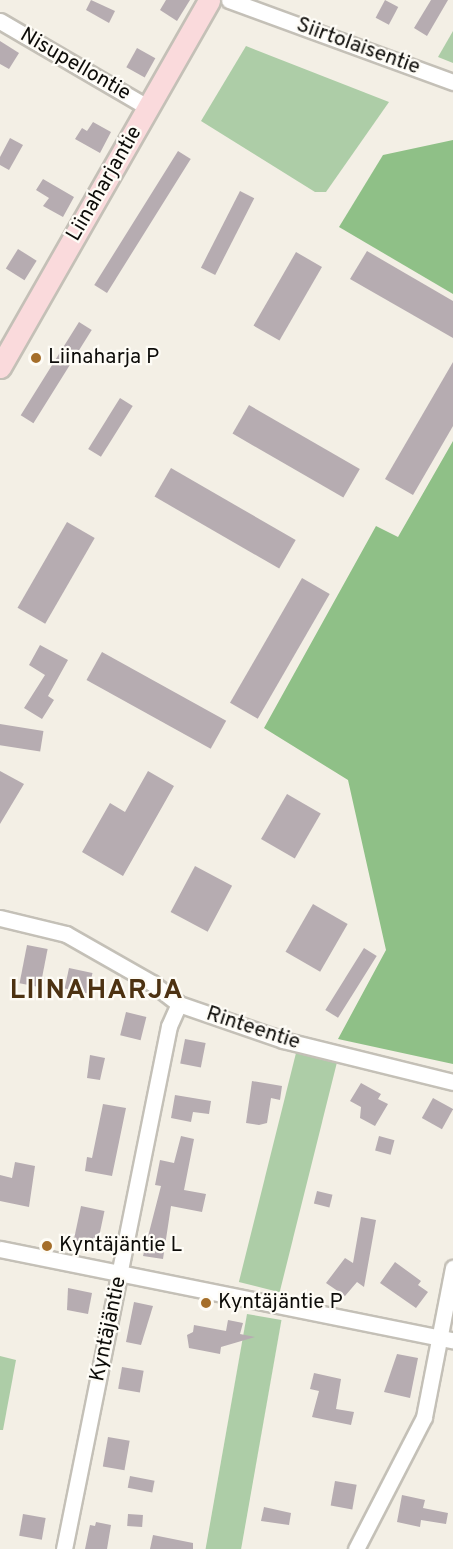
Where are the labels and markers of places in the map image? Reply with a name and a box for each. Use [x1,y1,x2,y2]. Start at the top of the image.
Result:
place label: Liinaharja P [48,345,159,371]
marker: Liinaharja P [29,351,43,365]
place label: Kyntäjäntie L [59,1233,182,1259]
marker: Kyntäjäntie L [40,1239,54,1253]
place label: Kyntäjäntie P [218,1290,343,1316]
marker: Kyntäjäntie P [199,1296,213,1310]

